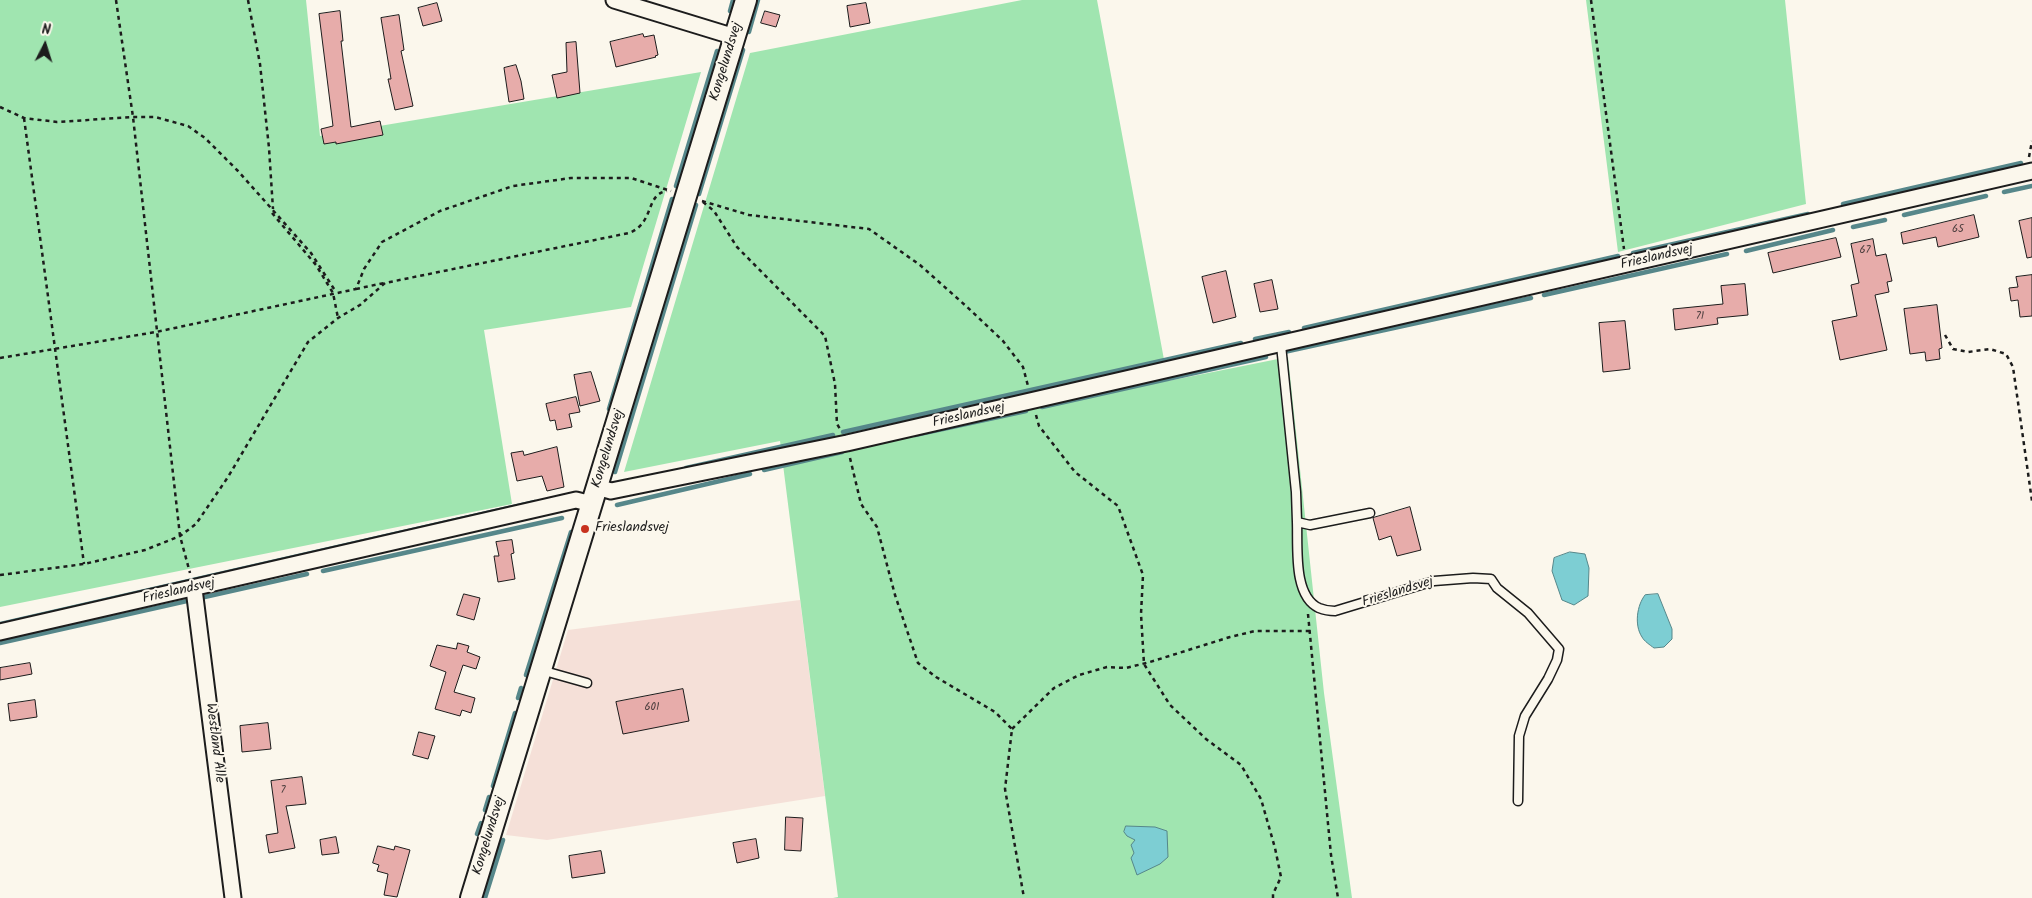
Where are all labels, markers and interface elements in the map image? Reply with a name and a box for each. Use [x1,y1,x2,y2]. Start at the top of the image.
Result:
text: N [41,19,52,41]
north arrow [20,20,70,70]
street label: Kongelundsvej [707,21,747,103]
house number: 65 [1952,223,1964,237]
street label: Frieslandsvej [1619,242,1695,274]
house number: 67 [1859,244,1871,258]
house number: 71 [1696,310,1704,324]
street label: Frieslandsvej [931,400,1007,432]
street label: Kongelundsvej [589,408,629,490]
place label: Frieslandsvej [595,521,669,537]
marker: Frieslandsvej [579,523,591,535]
street label: Frieslandsvej [1360,574,1436,612]
street label: Frieslandsvej [141,576,217,608]
house number: 601 [644,701,660,715]
street label: Westland Alle [201,702,227,784]
house number: 7 [280,784,286,798]
street label: Kongelundsvej [470,795,510,877]

